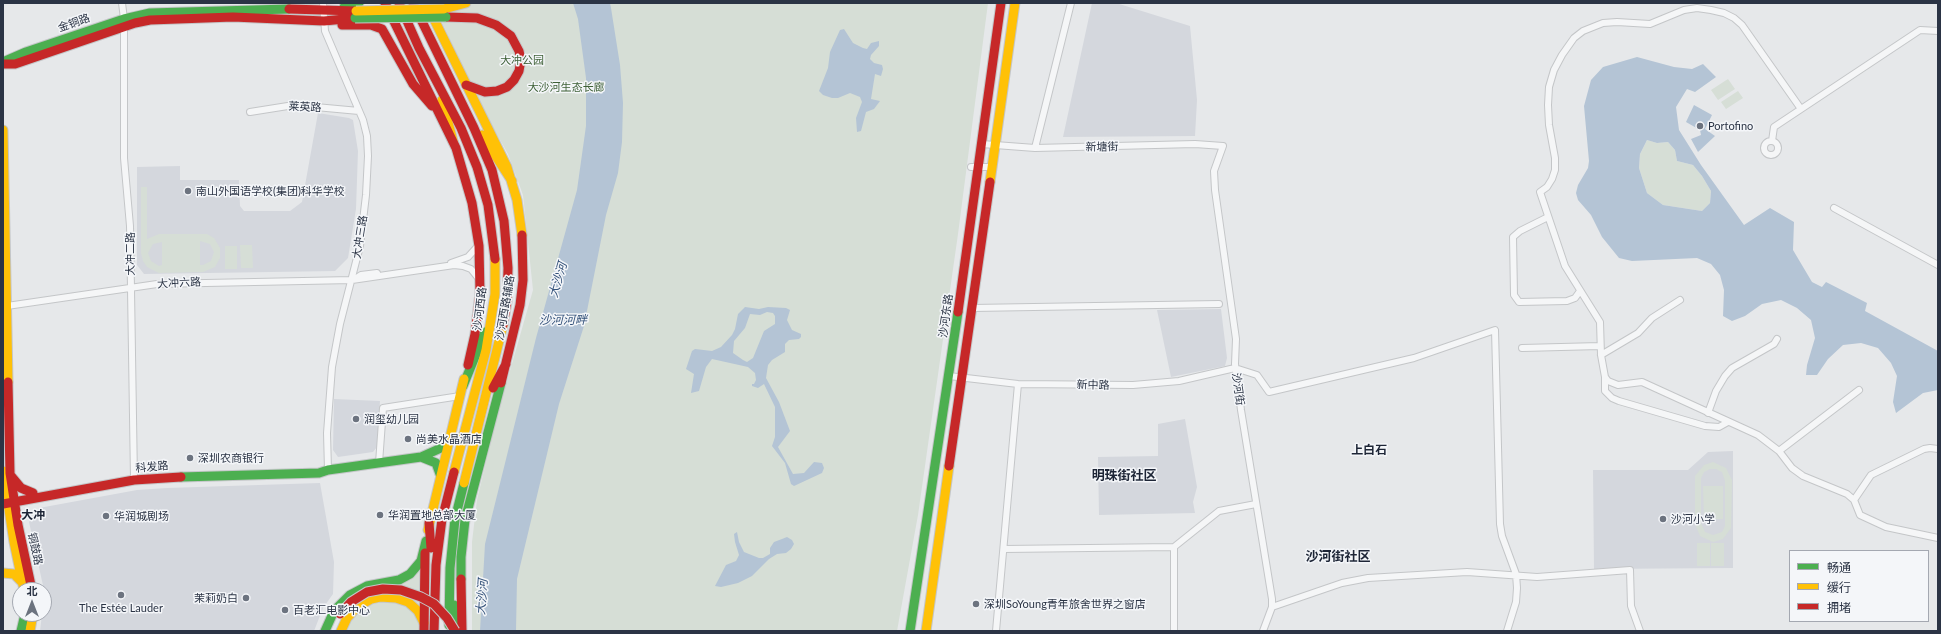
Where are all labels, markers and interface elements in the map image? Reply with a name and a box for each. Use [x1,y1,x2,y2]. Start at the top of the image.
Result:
street label: 金铜路 [56,11,92,35]
park label: 大冲公园 [500,53,544,67]
park label: 大沙河生态长廊 [528,80,604,94]
street label: 莱英路 [288,100,322,114]
place label: Portofino [1708,119,1753,133]
marker: Portofino [1695,121,1705,131]
street label: 新塘街 [1085,140,1119,154]
place label: 南山外国语学校(集团)科华学校 [196,184,345,198]
marker: 南山外国语学校(集团)科华学校 [183,186,193,196]
street label: 大冲三路 [350,214,370,260]
street label: 大冲二路 [123,232,137,276]
water label: 大沙河 [546,261,570,299]
street label: 沙河西路辅路 [493,274,517,342]
street label: 大冲六路 [157,275,201,291]
street label: 沙河西路 [471,286,489,332]
street label: 沙河东路 [936,293,956,339]
water label: 沙河河畔 [539,313,587,327]
street label: 沙河街 [1229,372,1247,406]
street label: 新中路 [1076,378,1110,392]
place label: 润玺幼儿园 [364,412,419,426]
marker: 润玺幼儿园 [351,414,361,424]
place label: 尚美水晶酒店 [416,432,482,446]
marker: 尚美水晶酒店 [403,434,413,444]
district label: 上白石 [1351,443,1387,457]
place label: 深圳农商银行 [198,451,264,465]
marker: 深圳农商银行 [185,453,195,463]
street label: 科发路 [135,459,169,475]
district label: 明珠街社区 [1092,468,1156,484]
district label: 大冲 [21,508,45,522]
place label: 华润置地总部大厦 [388,508,476,522]
place label: 华润城剧场 [114,509,169,523]
marker: 华润置地总部大厦 [375,510,385,520]
marker: 华润城剧场 [101,511,111,521]
place label: 沙河小学 [1671,512,1715,526]
marker: 沙河小学 [1658,514,1668,524]
street label: 铜鼓路 [25,531,45,567]
district label: 沙河街社区 [1306,549,1370,565]
legend [1789,550,1929,622]
text: 畅通 [1827,560,1851,575]
water label: 大沙河 [474,579,490,615]
text: 缓行 [1827,580,1851,595]
north arrow [12,582,52,622]
text: 北 [27,584,38,597]
marker: The Estée Lauder [116,590,126,600]
place label: 茉莉奶白 [194,591,238,605]
marker: 茉莉奶白 [241,593,251,603]
place label: 深圳SoYoung青年旅舍世界之窗店 [984,597,1146,611]
marker: 深圳SoYoung青年旅舍世界之窗店 [971,599,981,609]
text: 拥堵 [1827,600,1851,615]
place label: The Estée Lauder [79,601,163,615]
place label: 百老汇电影中心 [293,603,370,617]
marker: 百老汇电影中心 [280,605,290,615]

